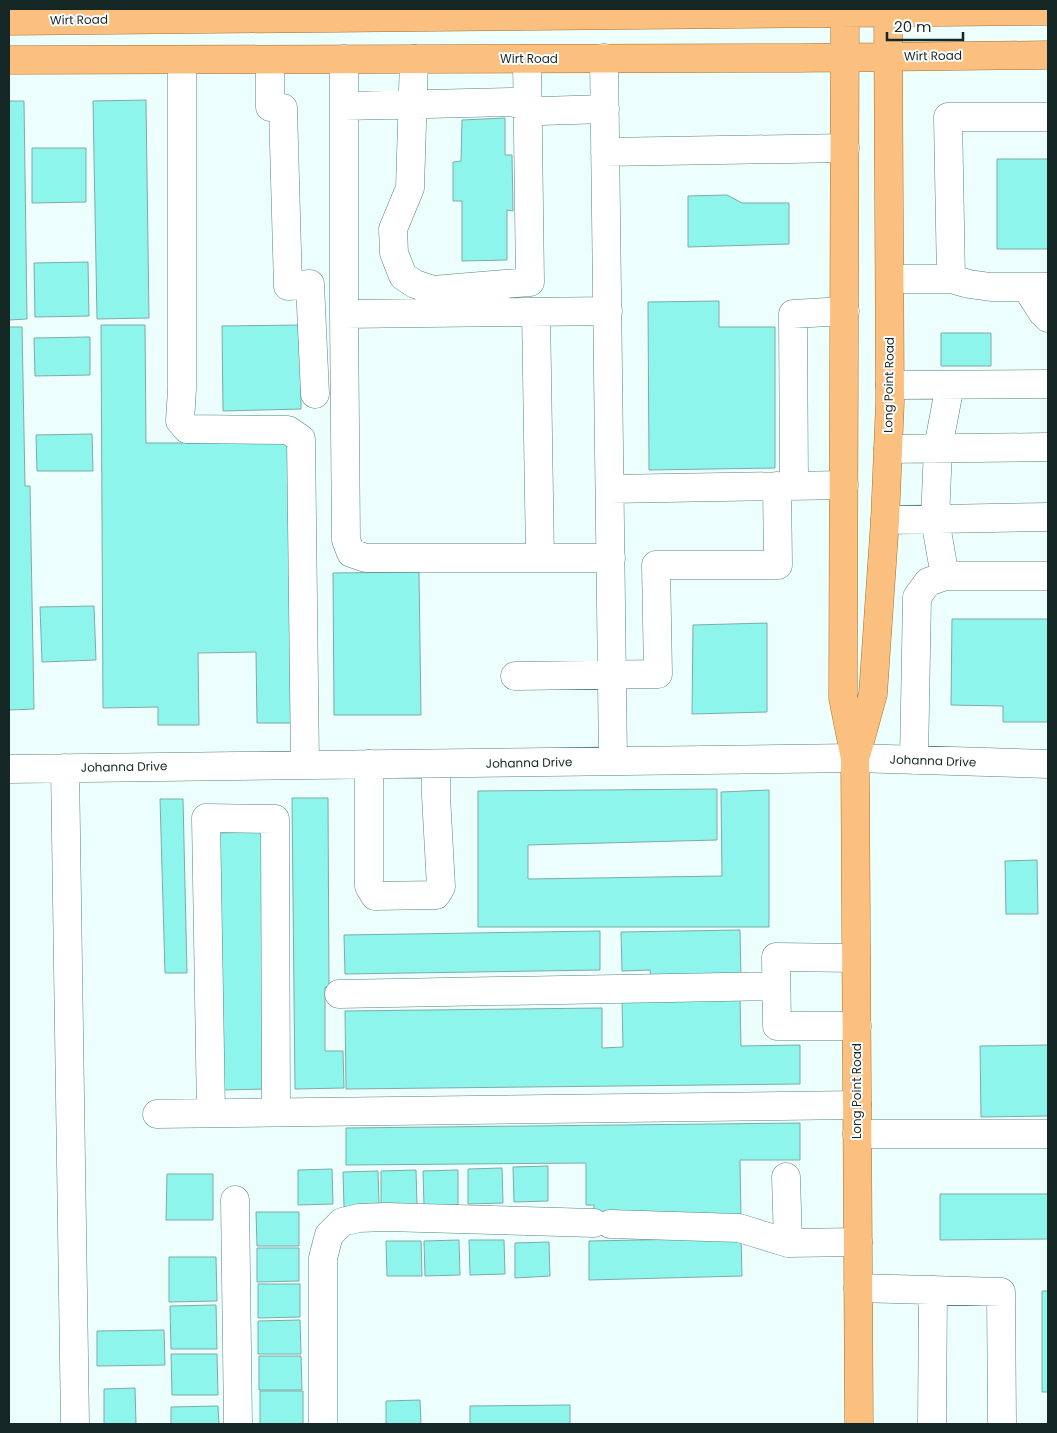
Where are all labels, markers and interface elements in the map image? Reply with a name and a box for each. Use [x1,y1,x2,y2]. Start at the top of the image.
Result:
street label: Wirt Road [50,10,108,29]
scale bar [887,10,963,42]
text: 20 m [894,16,932,37]
street label: Wirt Road [904,46,962,65]
street label: Wirt Road [500,50,558,67]
street label: Long Point Road [879,337,898,433]
street label: Johanna Drive [889,750,977,771]
street label: Johanna Drive [486,753,572,772]
street label: Johanna Drive [81,757,167,776]
street label: Long Point Road [848,1043,865,1139]

